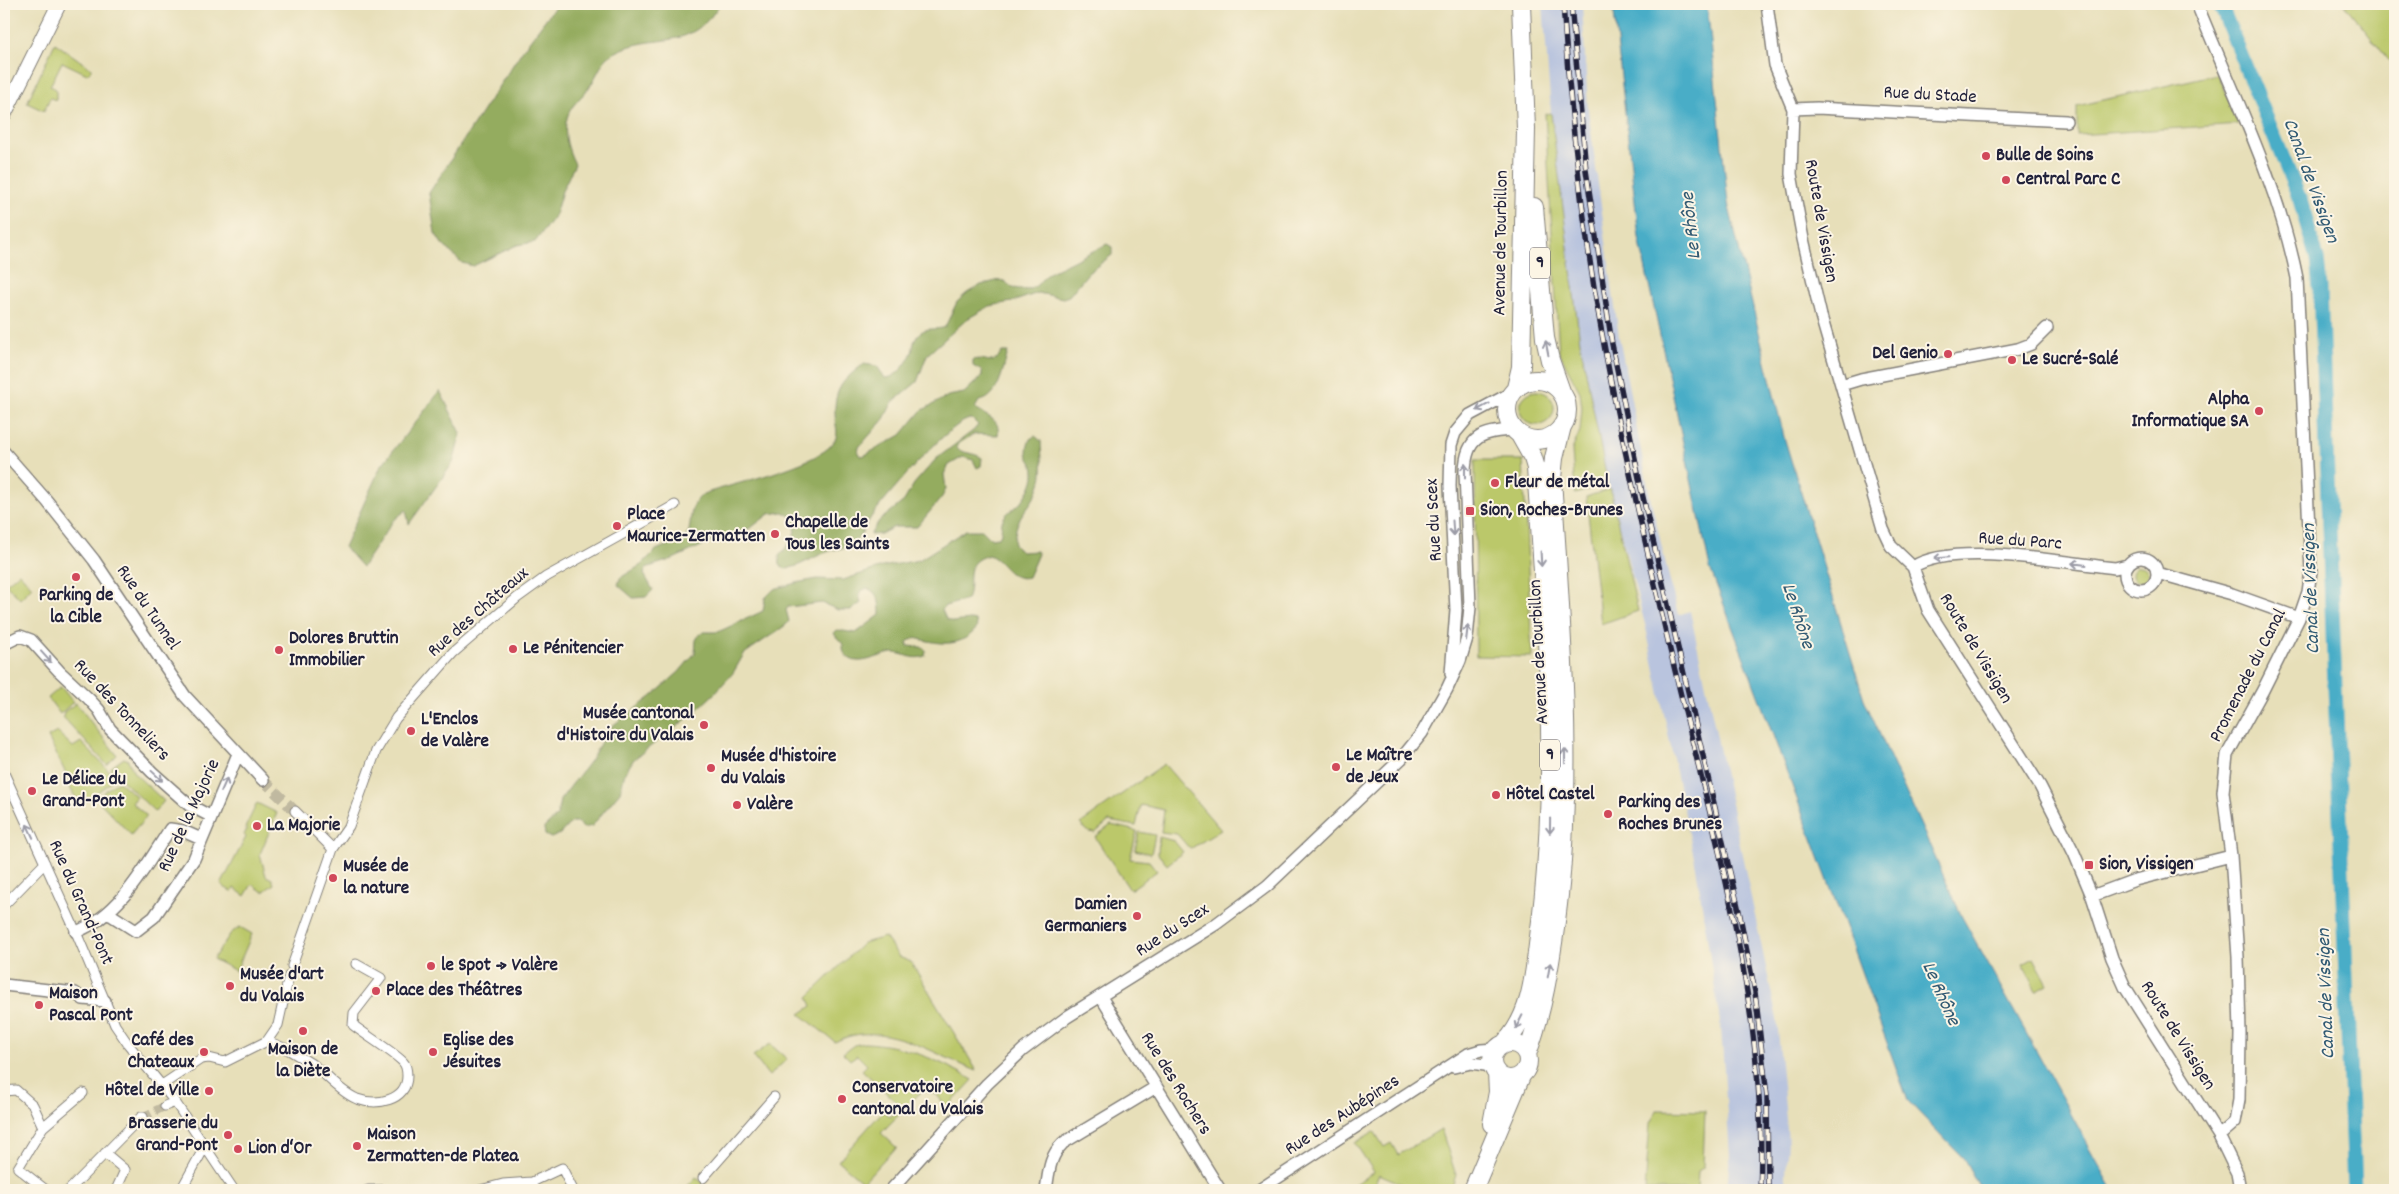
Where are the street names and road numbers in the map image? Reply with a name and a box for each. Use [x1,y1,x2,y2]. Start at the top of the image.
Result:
street label: Rue du Stade [1883,80,1977,112]
street label: Route de Vissigen [1796,157,1844,285]
street label: Avenue de Tourbillon [1487,170,1517,316]
road number: 9 [1530,248,1550,278]
street label: Rue du Scex [1419,478,1451,562]
street label: Rue du Parc [1977,526,2063,558]
street label: Rue du Tunnel [108,560,186,656]
street label: Rue des Châteaux [422,561,536,665]
street label: Avenue de Tourbillon [1523,579,1557,725]
street label: Route de Vissigen [1931,589,2019,709]
street label: Promenade du Canal [2204,604,2295,748]
street label: Rue des Tonneliers [66,654,176,768]
road number: 9 [1540,740,1560,770]
street label: Rue de la Majorie [152,755,228,877]
street label: Rue du Grand-Pont [40,836,120,970]
street label: Rue du Scex [1131,897,1215,965]
street label: Route de Vissigen [2132,976,2222,1096]
street label: Rue des Rochers [1132,1027,1218,1141]
street label: Rue des Aubépines [1280,1069,1406,1163]

